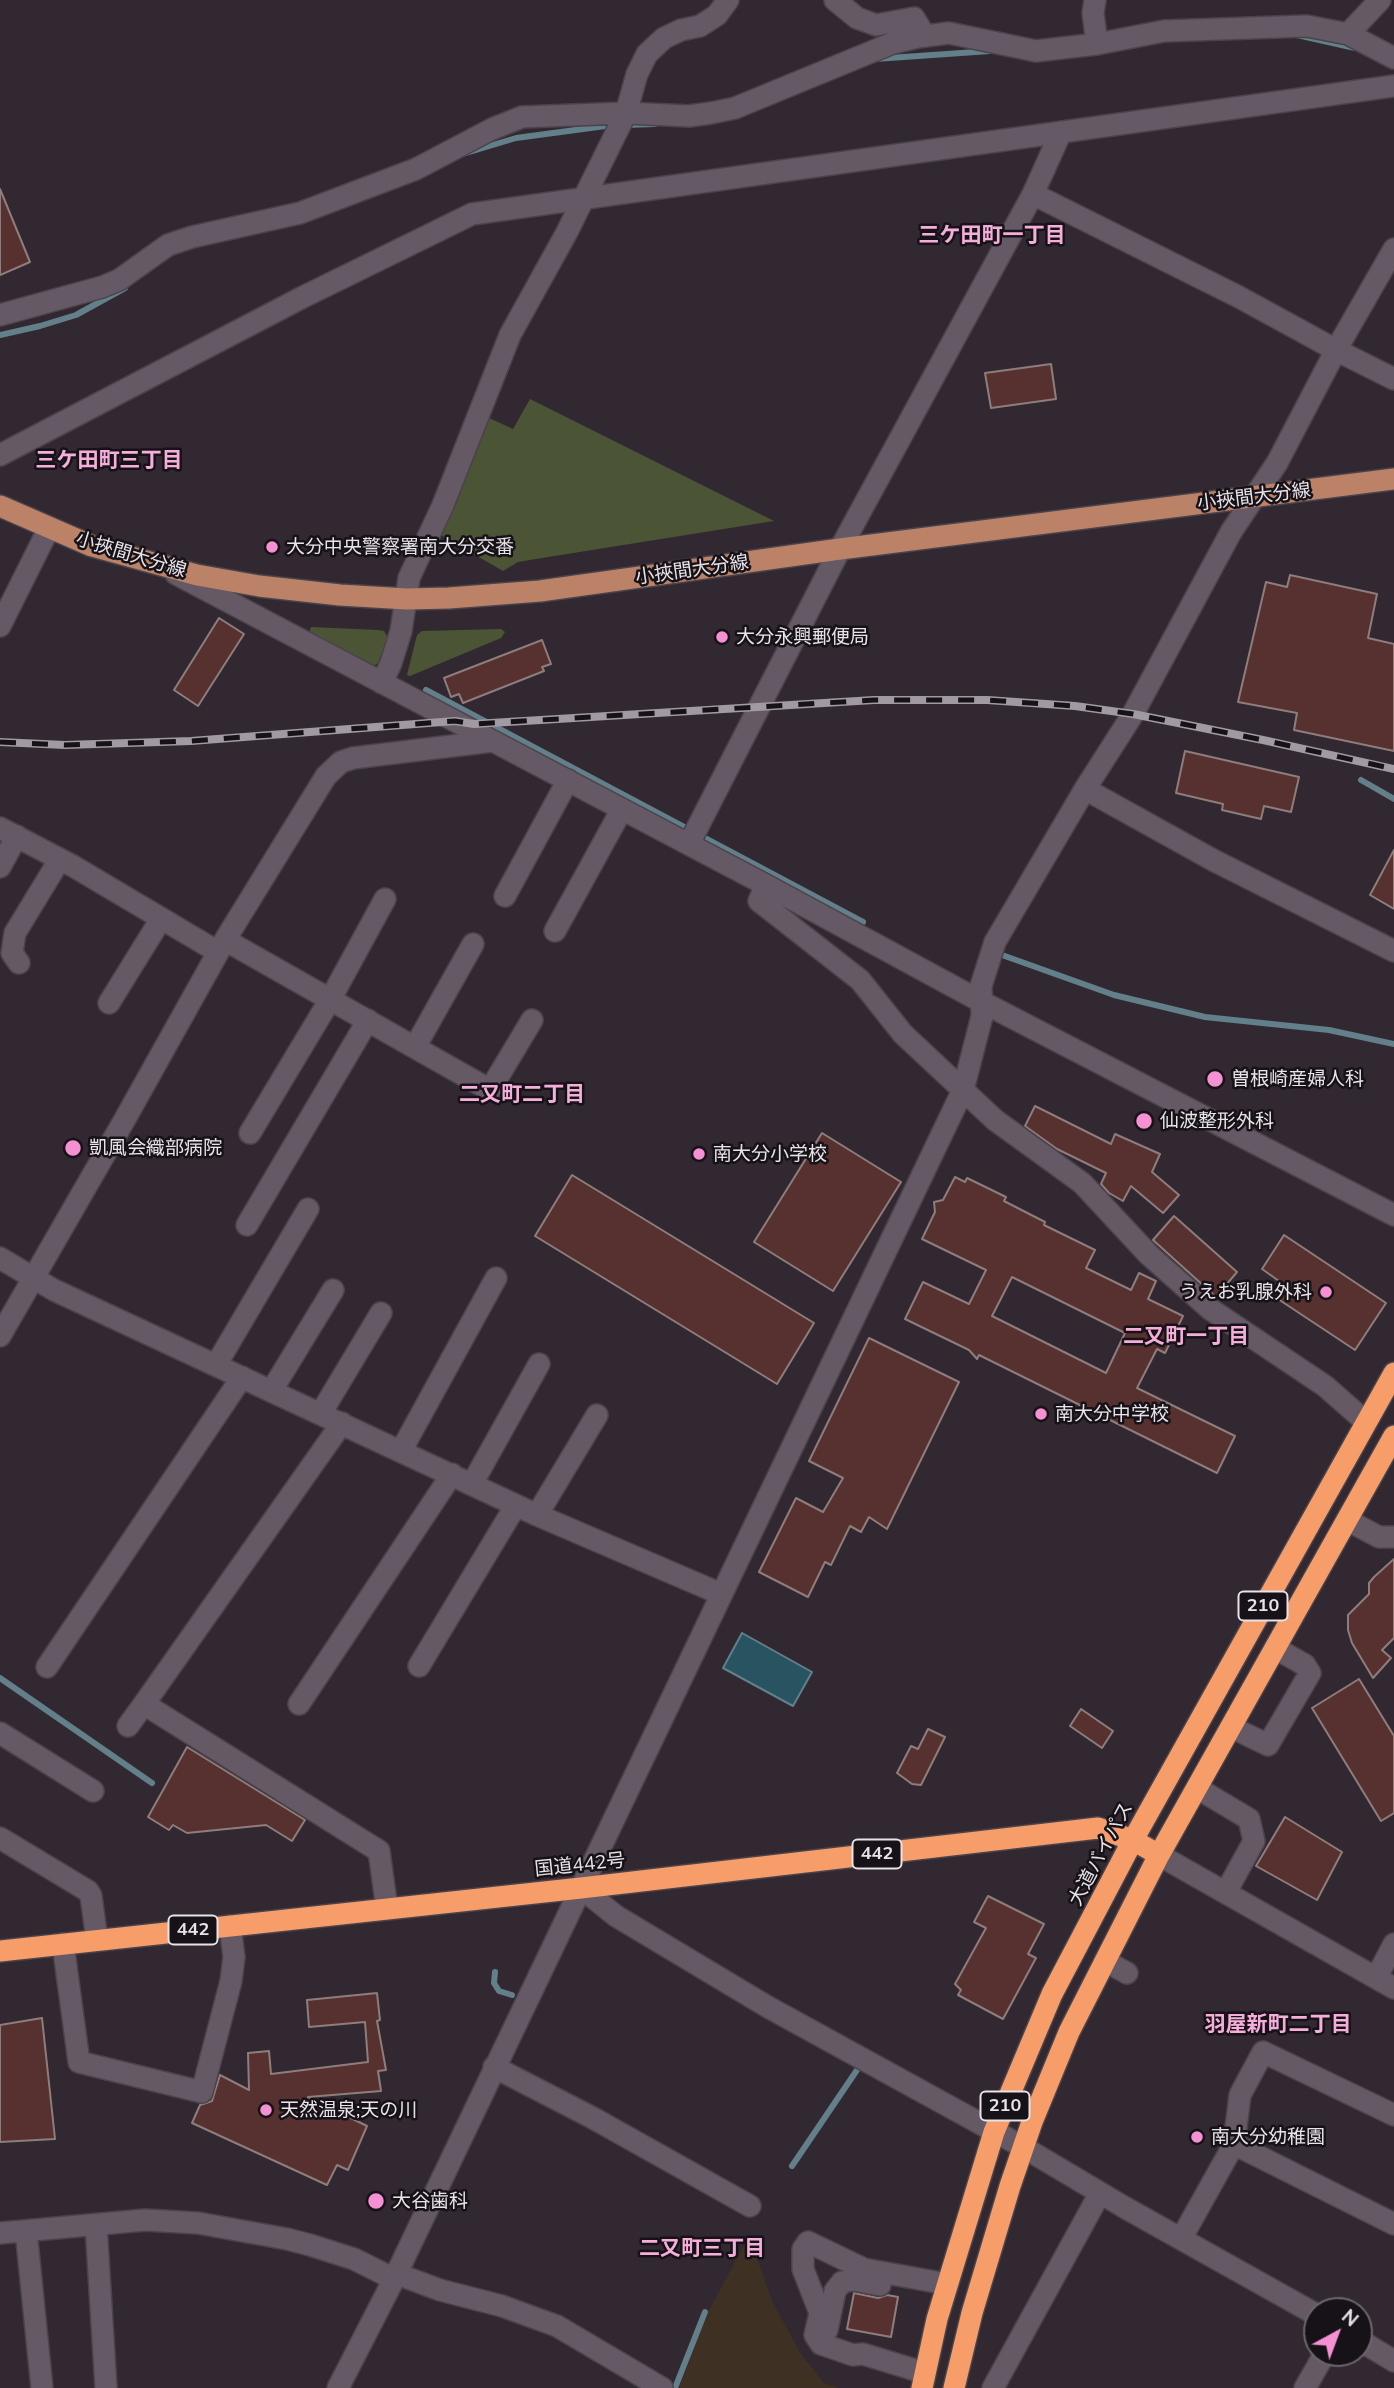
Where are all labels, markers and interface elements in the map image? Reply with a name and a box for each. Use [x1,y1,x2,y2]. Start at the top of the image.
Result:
district label: 三ケ田町一丁目 [919,223,1065,249]
district label: 三ケ田町三丁目 [36,448,182,474]
street label: 小挾間大分線 [1196,479,1312,515]
street label: 小挾間大分線 [73,527,189,583]
place label: 大分中央警察署南大分交番 [286,536,514,558]
marker: 大分中央警察署南大分交番 [264,539,280,555]
street label: 小挾間大分線 [634,551,750,589]
place label: 大分永興郵便局 [736,626,869,648]
marker: 大分永興郵便局 [714,629,730,645]
place label: 曽根崎産婦人科 [1231,1068,1364,1090]
marker: 曽根崎産婦人科 [1205,1069,1225,1089]
district label: 二又町二丁目 [459,1082,585,1108]
place label: 仙波整形外科 [1160,1110,1274,1132]
marker: 仙波整形外科 [1134,1111,1154,1131]
place label: 凱風会織部病院 [89,1137,222,1159]
marker: 凱風会織部病院 [63,1138,83,1158]
place label: 南大分小学校 [713,1143,827,1165]
marker: 南大分小学校 [691,1146,707,1162]
place label: うえお乳腺外科 [1179,1281,1312,1303]
marker: うえお乳腺外科 [1318,1284,1334,1300]
district label: 二又町一丁目 [1123,1324,1249,1350]
place label: 南大分中学校 [1055,1403,1169,1425]
marker: 南大分中学校 [1033,1406,1049,1422]
road number: 210 [1238,1591,1288,1620]
street label: 大道バイパス [1064,1798,1138,1910]
road number: 442 [852,1840,902,1868]
street label: 国道442号 [533,1849,627,1881]
road number: 442 [168,1916,218,1944]
district label: 羽屋新町二丁目 [1205,2012,1351,2038]
road number: 210 [981,2092,1030,2120]
place label: 天然温泉;天の川 [280,2099,417,2121]
marker: 天然温泉;天の川 [258,2102,274,2118]
place label: 南大分幼稚園 [1211,2126,1325,2148]
marker: 南大分幼稚園 [1189,2129,1205,2145]
place label: 大谷歯科 [392,2190,468,2212]
marker: 大谷歯科 [366,2191,386,2211]
district label: 二又町三丁目 [639,2236,765,2262]
north arrow [1303,2297,1373,2367]
text: N [1337,2304,1364,2331]

